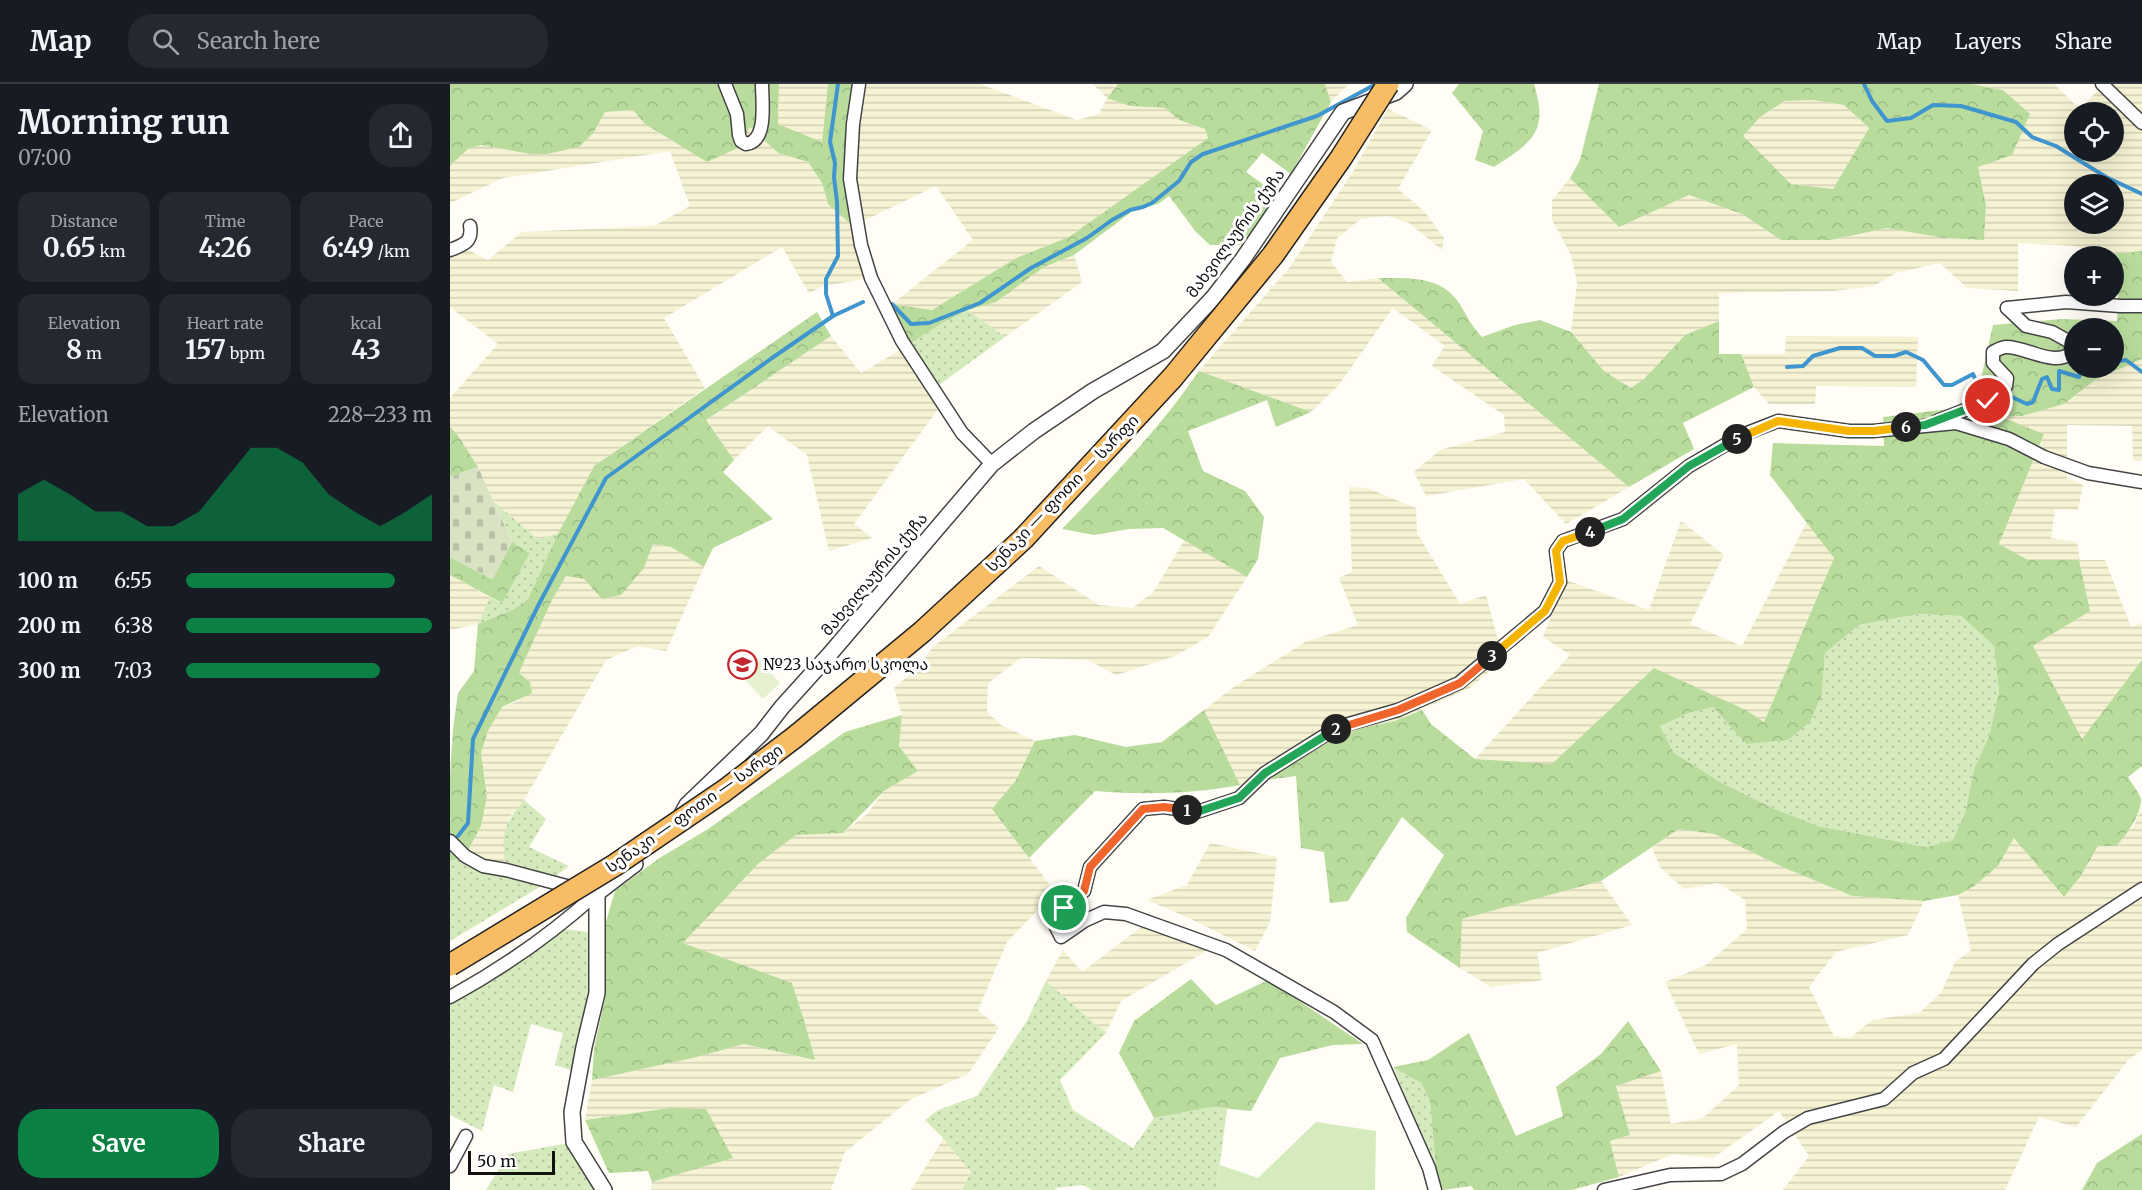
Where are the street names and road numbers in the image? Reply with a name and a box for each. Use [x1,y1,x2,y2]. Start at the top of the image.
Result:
street label: მახვილაურის ქუჩა [1181,165,1289,302]
street label: სენაკი — ფოთი — სარფი [981,410,1143,576]
street label: მახვილაურის ქუჩა [817,508,932,640]
street label: სენაკი — ფოთი — სარფი [602,739,786,877]

